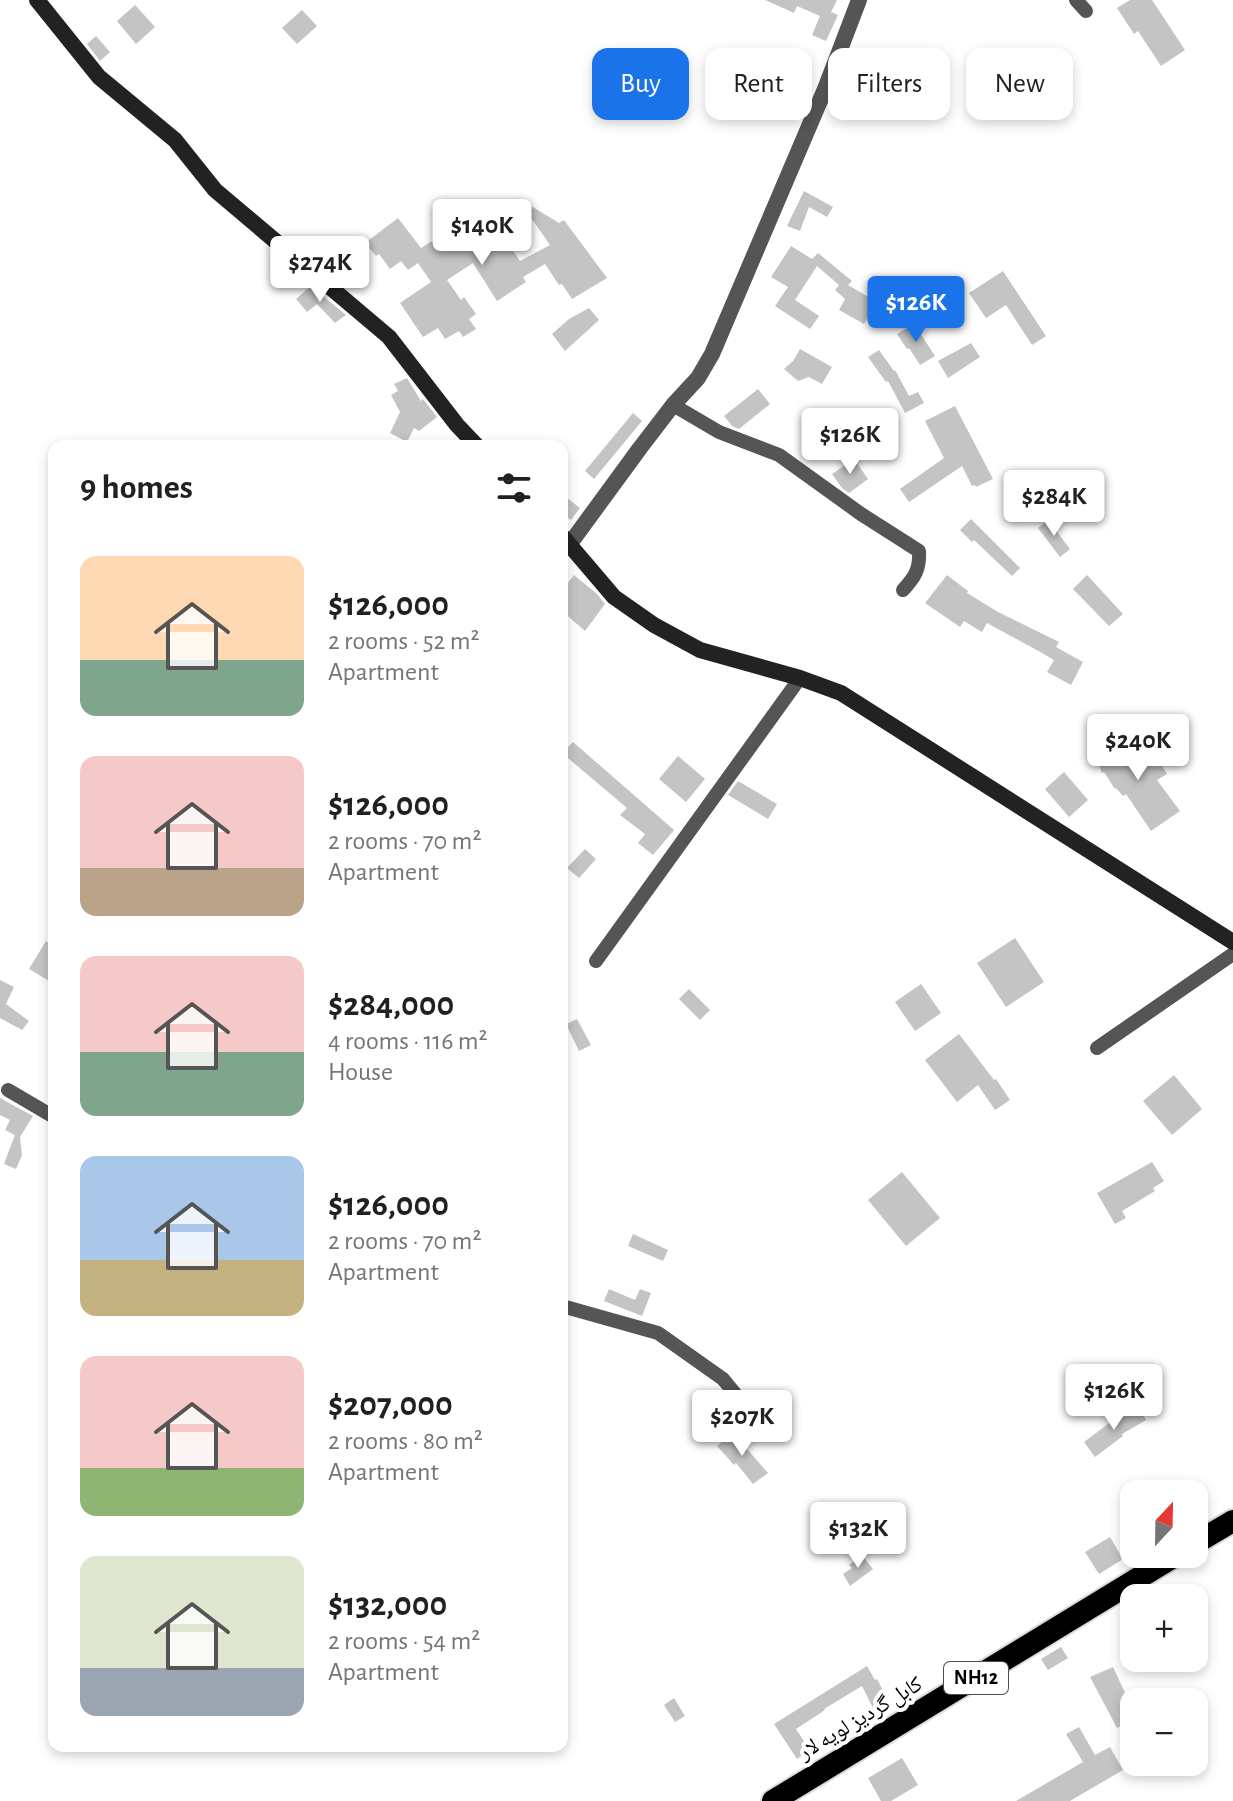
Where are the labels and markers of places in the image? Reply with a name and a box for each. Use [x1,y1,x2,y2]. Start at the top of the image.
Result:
pin: $140K [426,199,538,267]
pin: $274K [264,236,376,304]
pin: $126K [860,276,972,344]
pin: $126K [794,408,906,476]
pin: $284K [998,470,1110,538]
pin: $240K [1082,714,1194,782]
pin: $126K [1058,1364,1170,1432]
pin: $207K [686,1390,798,1458]
pin: $132K [802,1502,914,1570]

